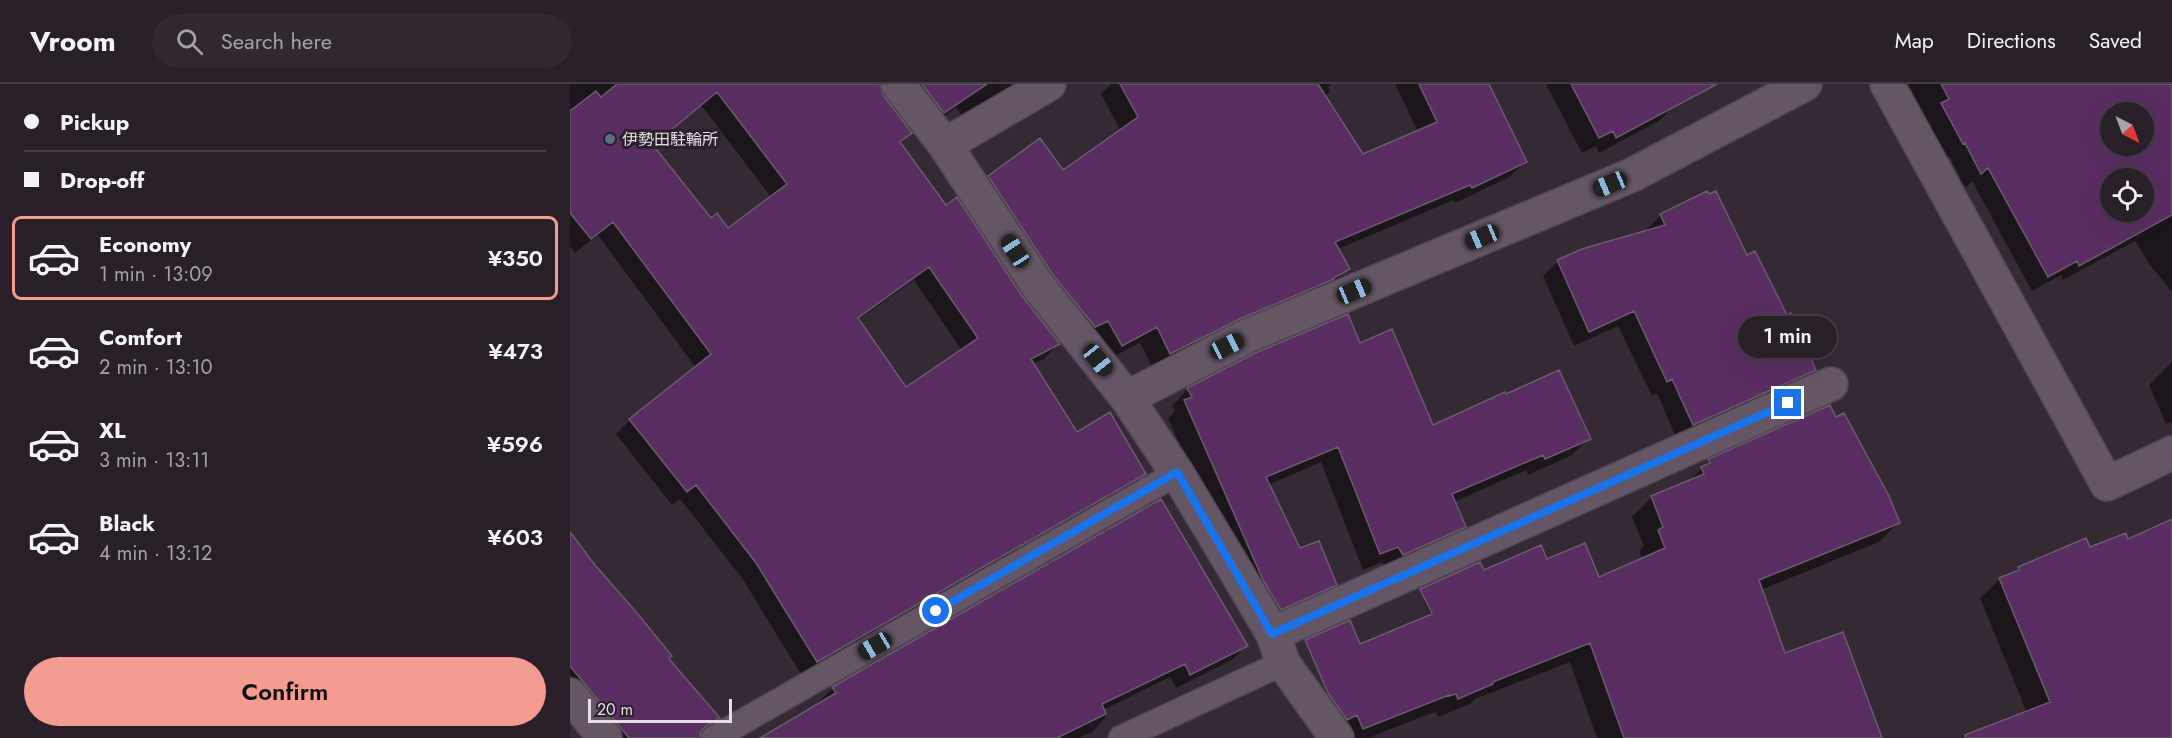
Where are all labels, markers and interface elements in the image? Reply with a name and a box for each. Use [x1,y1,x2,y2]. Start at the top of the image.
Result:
search box [152,14,572,68]
text: Vroom [30,21,116,62]
icon: search [173,25,206,58]
text: Search here [221,25,332,57]
text: Map [1895,26,1934,56]
text: Directions [1967,26,2056,56]
text: Saved [2089,26,2142,56]
north arrow [2100,102,2154,156]
map controls [2100,102,2154,222]
text: Pickup [60,106,129,138]
place label: 伊勢田駐輪所 [622,128,718,151]
marker: 伊勢田駐輪所 [603,132,617,146]
text: Drop-off [60,164,144,196]
button: locate [2100,168,2154,222]
car [1590,169,1630,199]
car [1462,222,1502,252]
text: Economy [99,228,191,260]
icon: car [27,231,81,285]
car [998,231,1032,271]
text: ¥350 [488,242,543,274]
text: 1 min · 13:09 [99,260,213,289]
car [1334,276,1374,306]
callout: 1 min [1738,316,1838,358]
text: Comfort [99,321,182,353]
text: 1 min [1763,322,1812,351]
icon: car [27,324,81,378]
car [1207,330,1247,362]
text: ¥473 [488,335,543,367]
car [1080,340,1116,380]
text: 2 min · 13:10 [99,353,213,382]
route end [1774,389,1801,416]
text: XL [99,414,126,446]
icon: car [27,417,81,471]
text: ¥596 [487,428,543,460]
text: 3 min · 13:11 [99,446,209,475]
text: Black [99,507,155,539]
icon: car [27,510,81,564]
text: ¥603 [488,521,543,553]
text: 4 min · 13:12 [99,539,212,568]
route start [922,597,949,624]
car [855,629,895,663]
button: Confirm [24,657,546,726]
scale bar [588,696,732,724]
text: 20 m [597,698,633,721]

